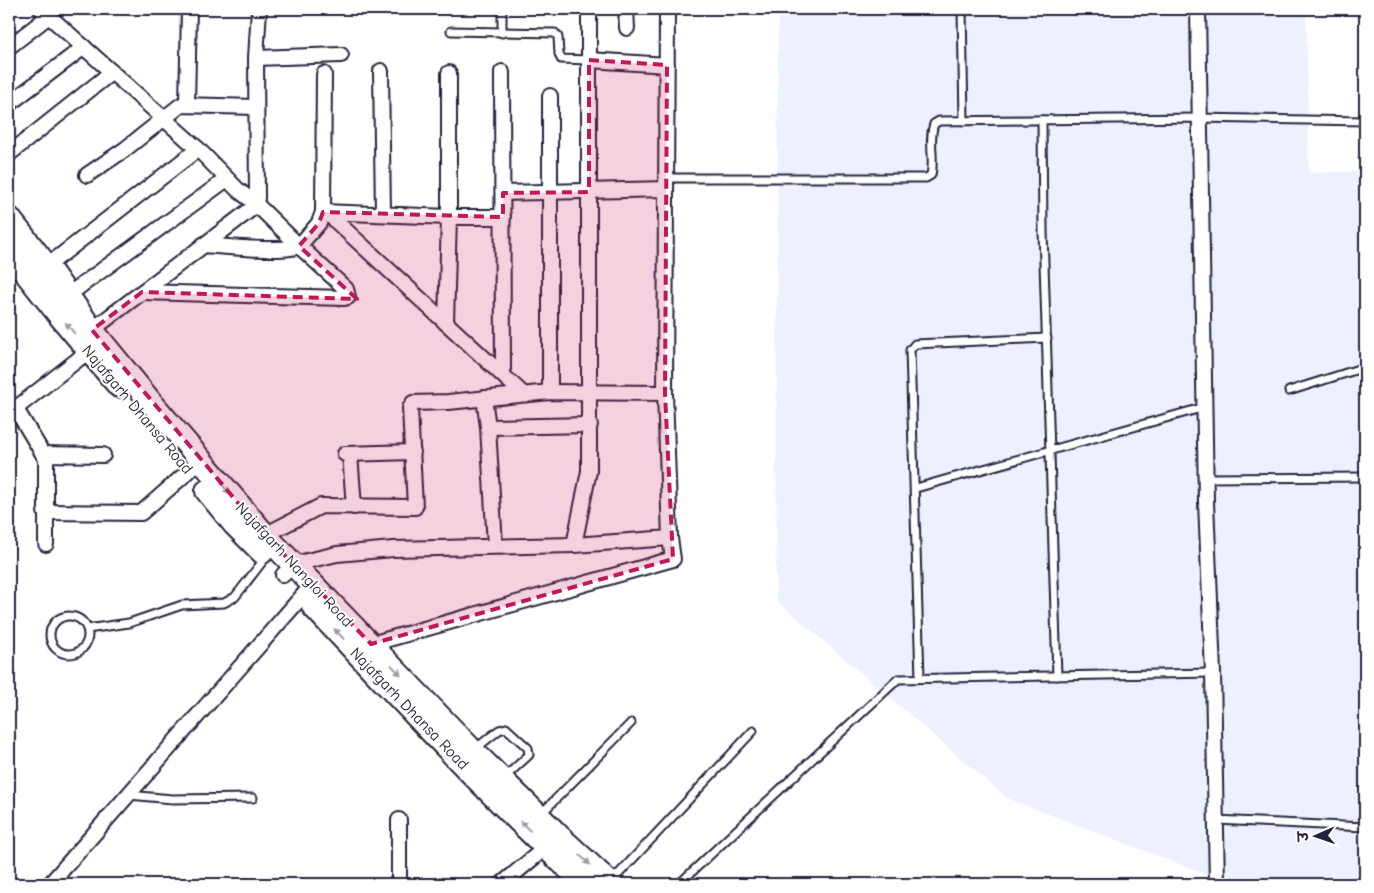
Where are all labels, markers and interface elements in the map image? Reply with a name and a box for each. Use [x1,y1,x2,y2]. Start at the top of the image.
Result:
one-way arrow [64,322,75,335]
street label: Najafgarh Dhansa Road [78,342,196,478]
one-way arrow [219,482,230,495]
street label: Najafgarh Nangloi Road [232,499,357,631]
one-way arrow [333,628,345,640]
street label: Najafgarh Dhansa Road [346,644,472,773]
one-way arrow [390,664,402,676]
north arrow [1292,810,1342,860]
one-way arrow [519,821,531,833]
text: उ [1295,830,1312,843]
one-way arrow [578,854,590,866]

